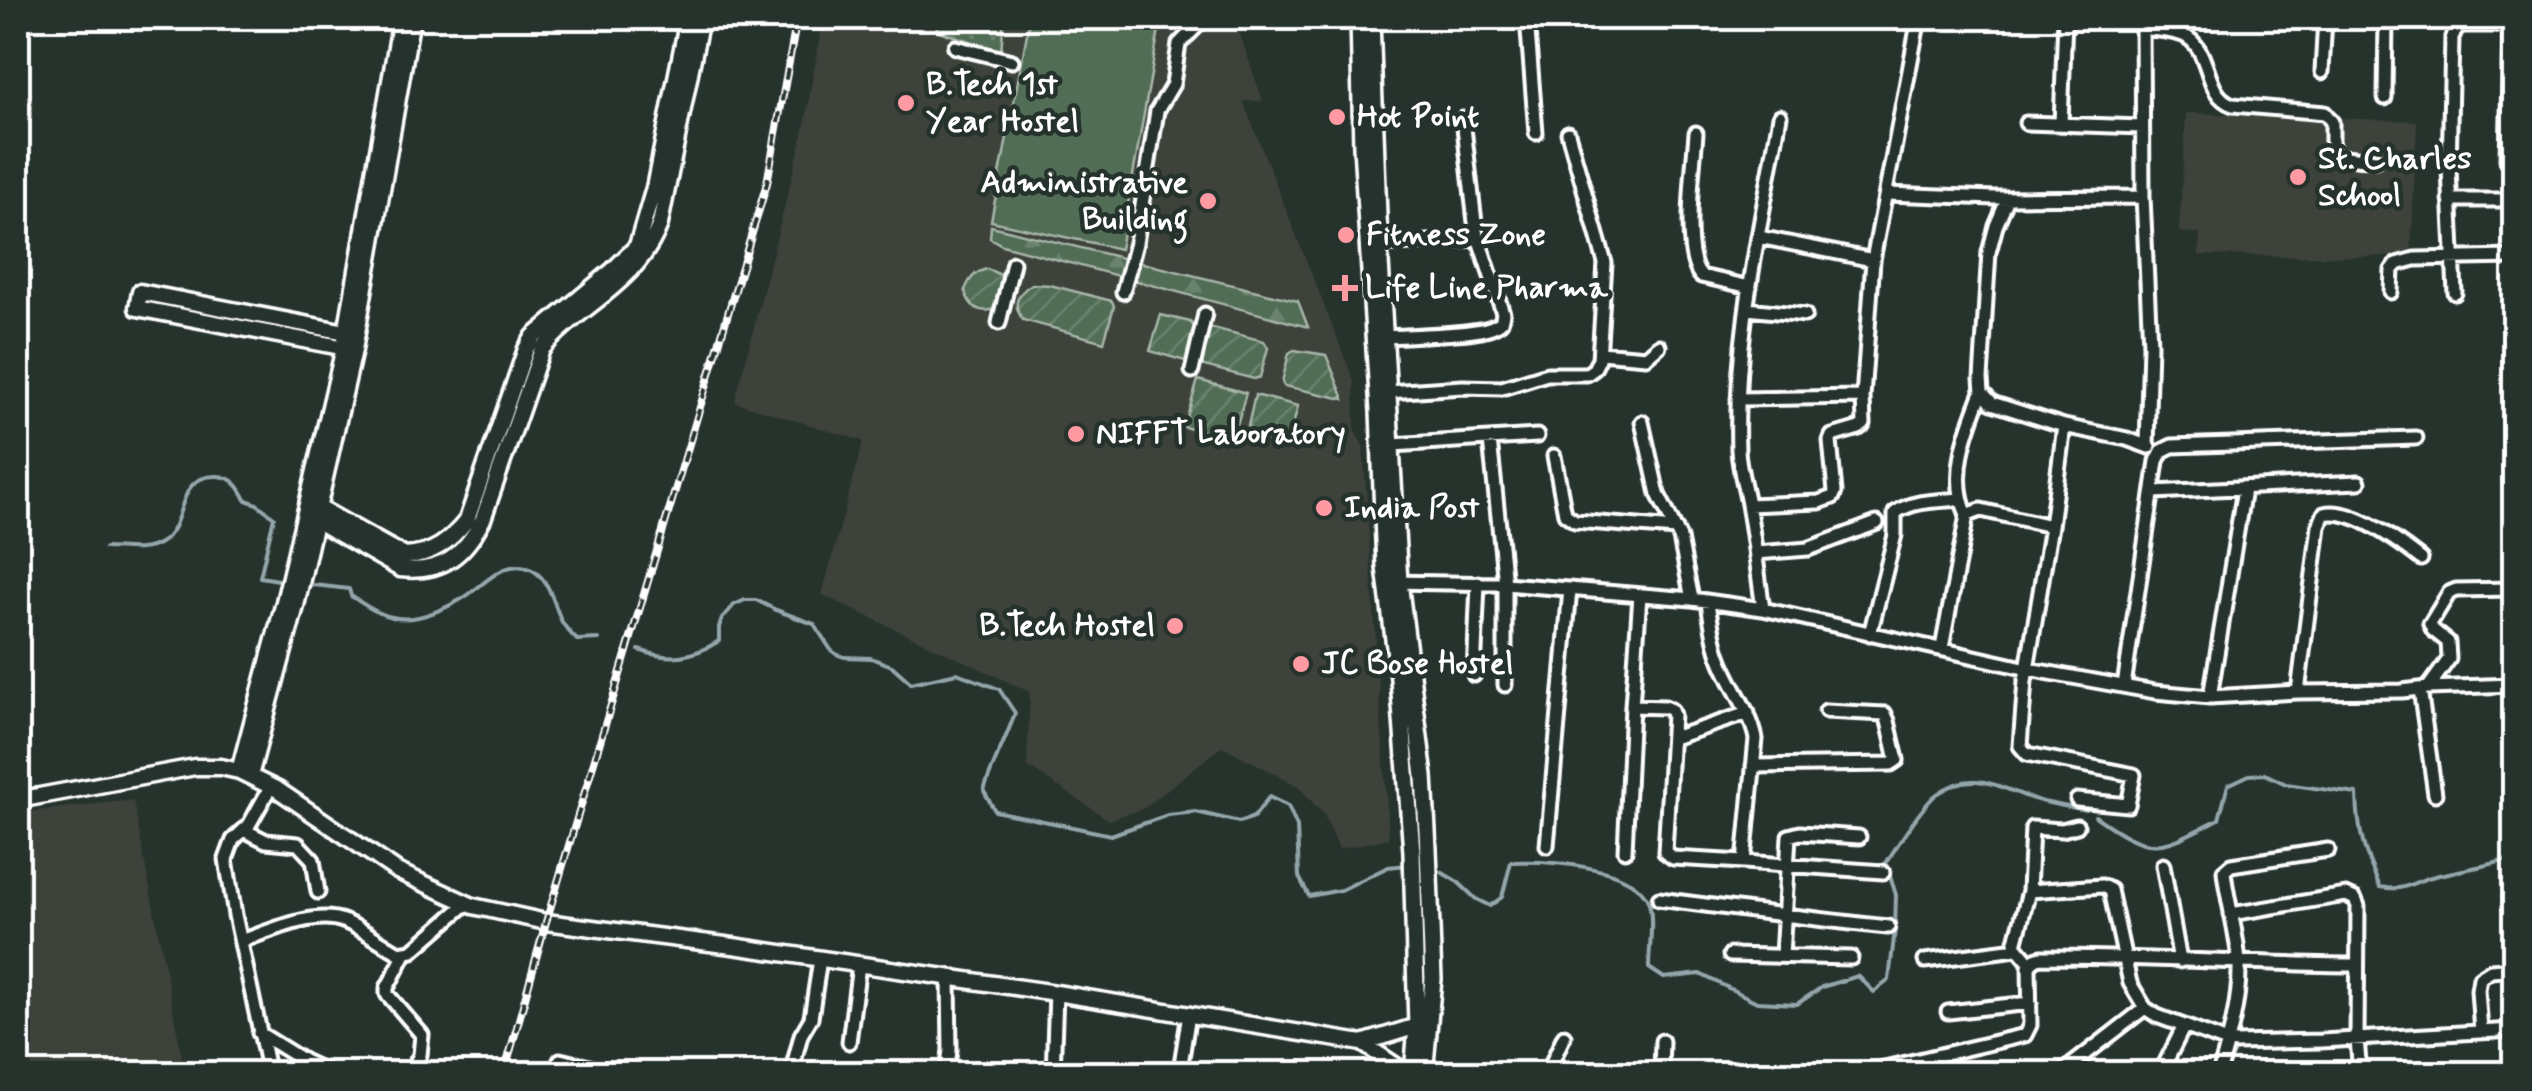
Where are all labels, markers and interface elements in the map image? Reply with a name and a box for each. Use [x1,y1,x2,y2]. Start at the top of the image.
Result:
place label: B.Tech 1st Year Hostel [926,64,1079,143]
marker: B.Tech 1st Year Hostel [895,92,917,114]
place label: Hot Point [1357,96,1479,138]
marker: Hot Point [1326,106,1348,128]
place label: St. Charles School [2318,138,2471,217]
place label: Administrative Building [981,162,1188,245]
marker: St. Charles School [2287,166,2309,188]
marker: Administrative Building [1197,190,1219,212]
place label: Fitness Zone [1366,214,1546,256]
marker: Fitness Zone [1335,224,1357,246]
place label: Life Line Pharma [1365,267,1609,309]
marker: Life Line Pharma [1334,277,1356,299]
place label: NIFFT Laboratory [1096,413,1346,455]
marker: NIFFT Laboratory [1065,423,1087,445]
place label: India Post [1344,487,1480,529]
marker: India Post [1313,497,1335,519]
place label: B.Tech Hostel [979,605,1155,647]
marker: B.Tech Hostel [1164,615,1186,637]
place label: JC Bose Hostel [1321,643,1513,685]
marker: JC Bose Hostel [1290,653,1312,675]

